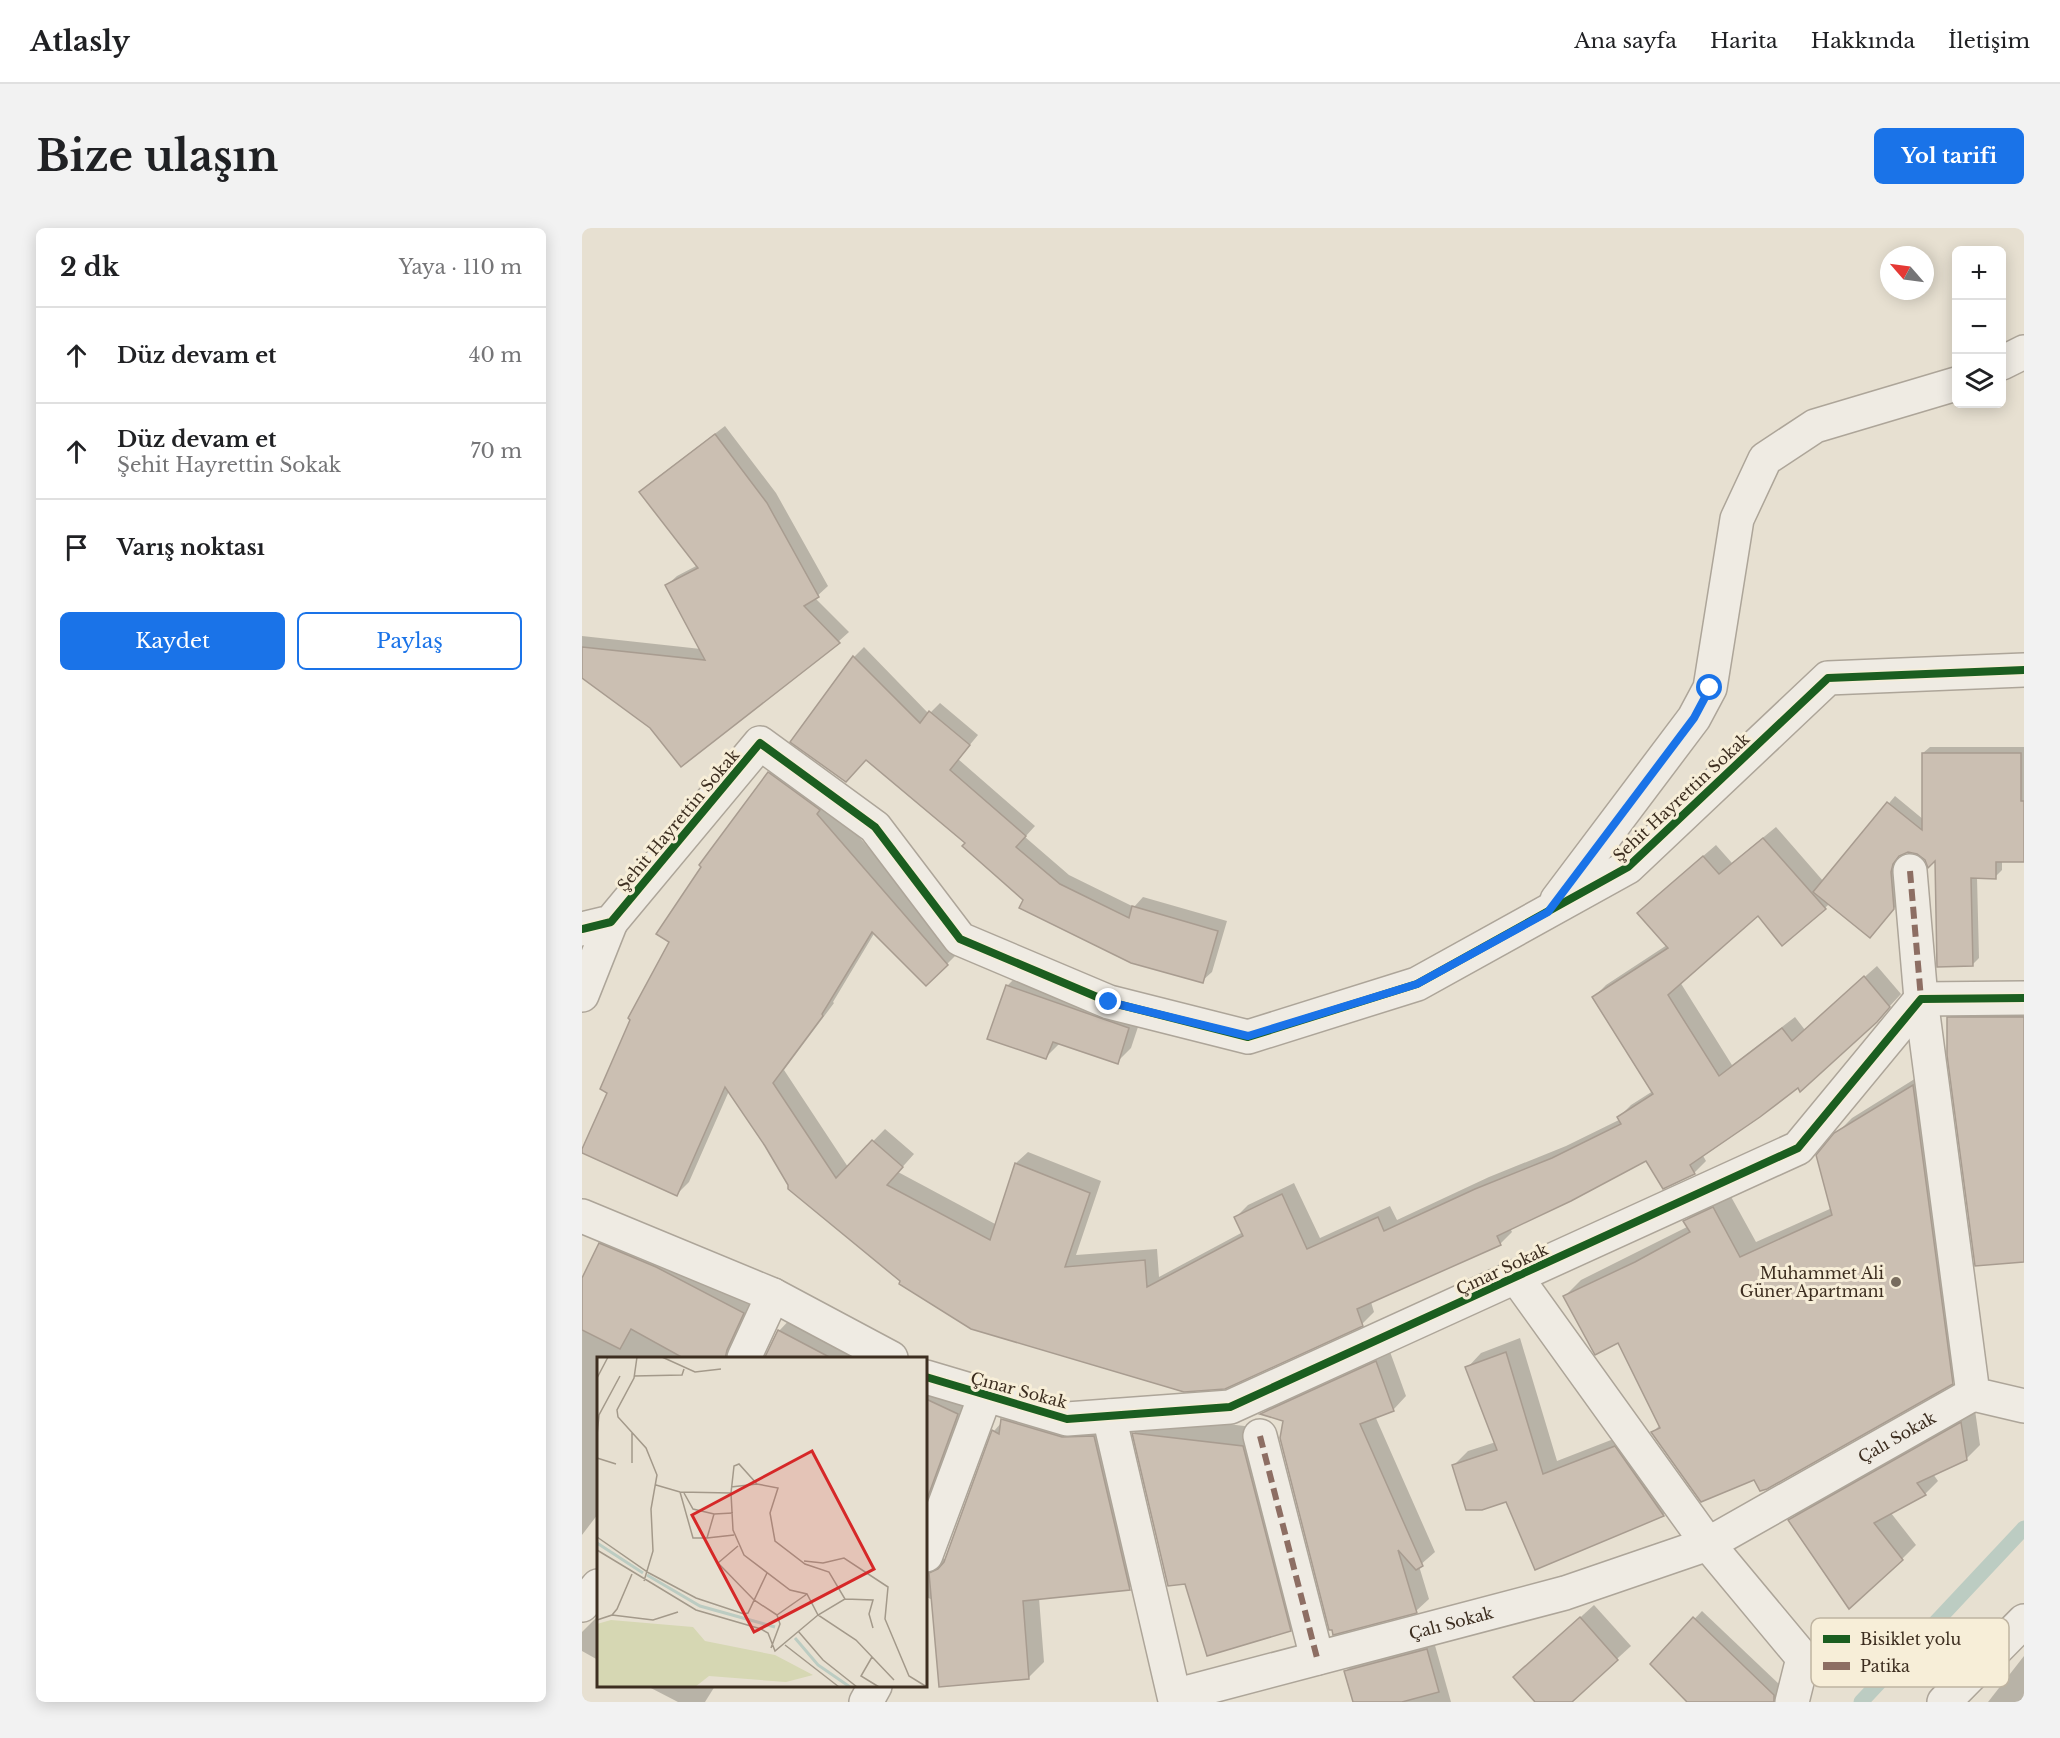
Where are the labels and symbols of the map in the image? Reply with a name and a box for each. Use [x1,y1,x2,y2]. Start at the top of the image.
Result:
north arrow [1880,246,1934,300]
route start [1696,674,1722,700]
street label: Şehit Hayrettin Sokak [1609,728,1753,865]
street label: Şehit Hayrettin Sokak [613,745,743,895]
route end [1095,988,1121,1014]
street label: Çınar Sokak [1453,1239,1551,1299]
place label: Muhammet Ali Güner Apartmanı [1740,1263,1885,1301]
marker: Muhammet Ali Güner Apartmanı [1889,1275,1903,1289]
inset map [597,1357,927,1687]
street label: Çınar Sokak [968,1367,1070,1413]
street label: Çalı Sokak [1854,1407,1940,1467]
street label: Çalı Sokak [1407,1602,1496,1644]
legend [1811,1618,2009,1687]
text: Bisiklet yolu [1860,1629,1961,1649]
text: Patika [1860,1656,1910,1676]

